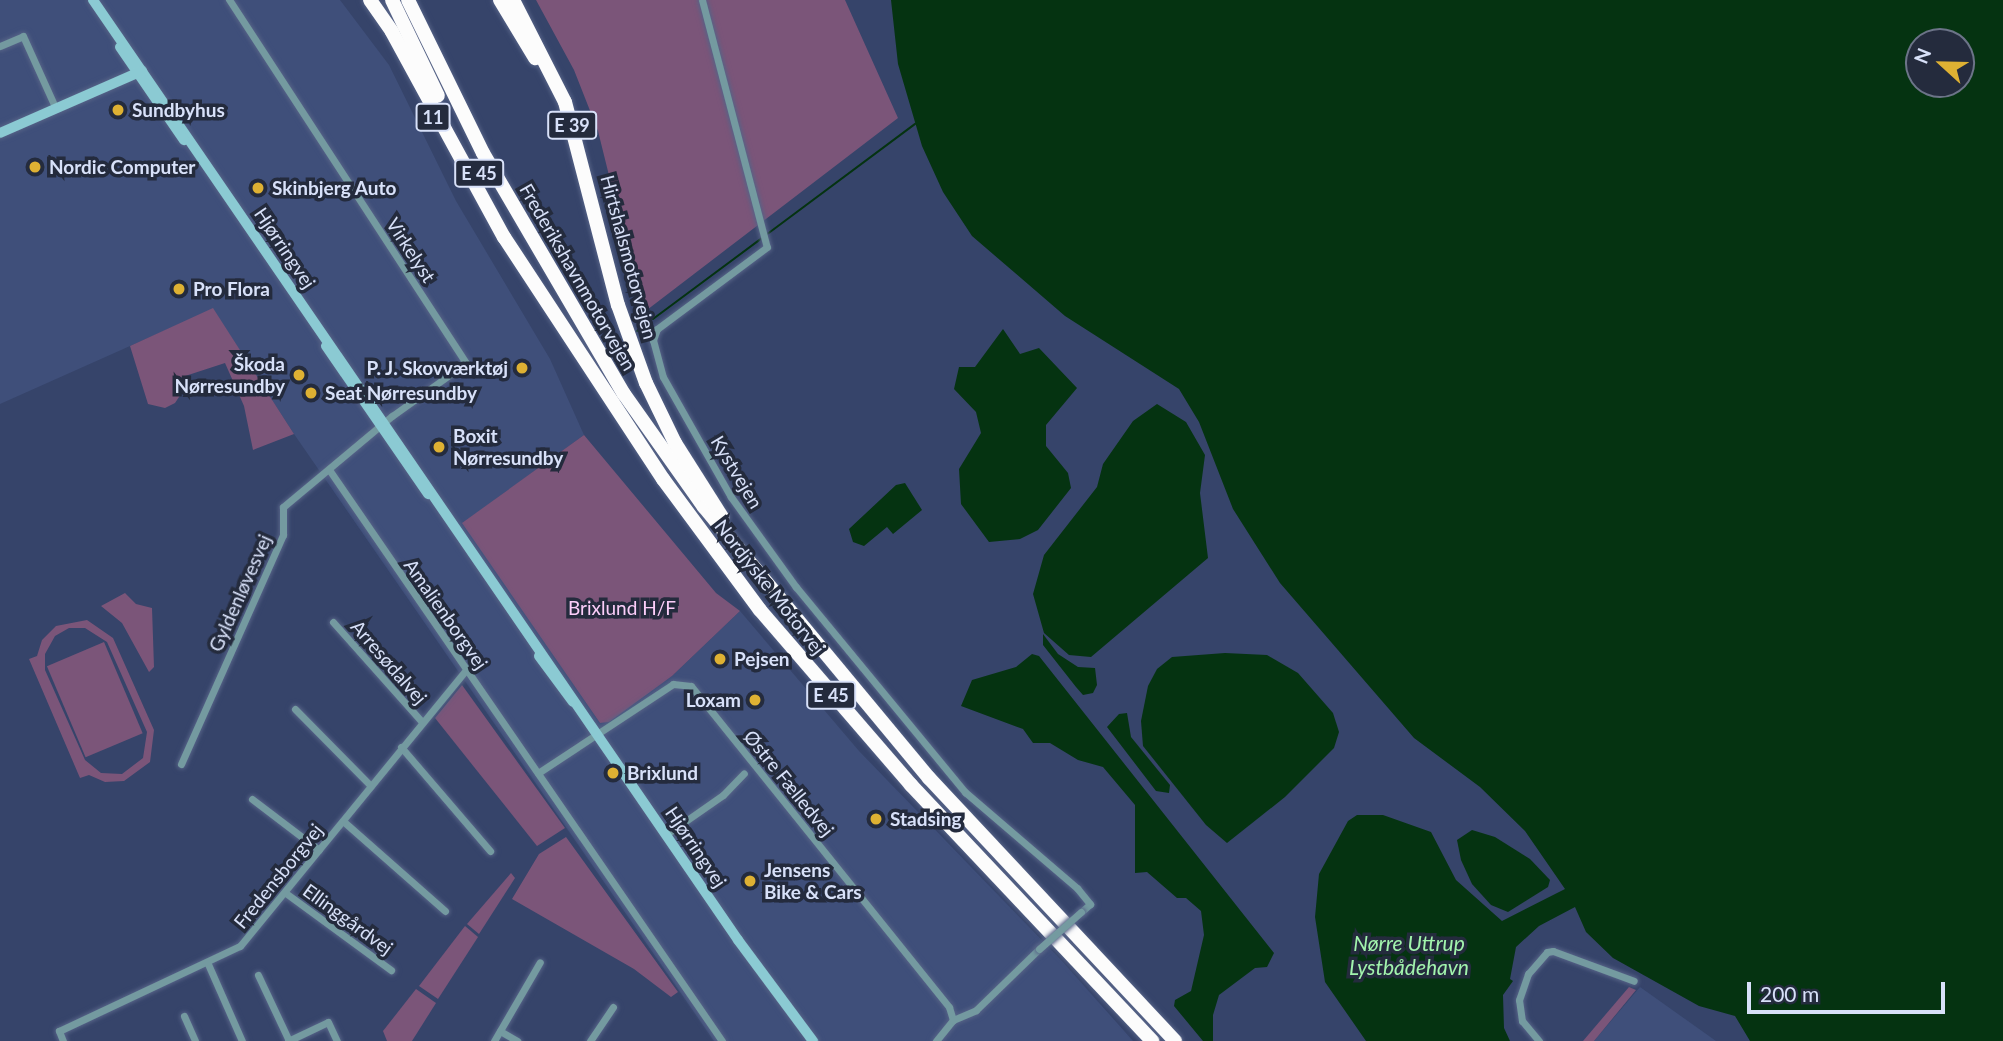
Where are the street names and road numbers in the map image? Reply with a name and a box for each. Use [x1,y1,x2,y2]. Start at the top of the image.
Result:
road number: 11 [416,103,450,132]
road number: E 39 [546,110,598,140]
road number: E 45 [453,158,505,188]
street label: Hirtshalsmotorvejen [596,172,662,342]
street label: Frederikshavnmotorvejen [515,179,641,375]
street label: Hjørringvej [250,203,320,293]
street label: Virkelyst [382,213,440,287]
street label: Kystvejen [706,431,768,513]
street label: Nordjyske Motorvej [710,515,830,659]
street label: Gyldenløvesvej [204,531,276,655]
street label: Amalienborgvej [399,554,493,674]
street label: Arresødalvej [346,615,432,709]
road number: E 45 [805,680,857,710]
street label: Østre Fælledvej [739,725,839,841]
street label: Hjørringvej [661,802,731,892]
street label: Fredensborgvej [229,819,327,933]
street label: Ellinggårdvej [299,879,397,959]

